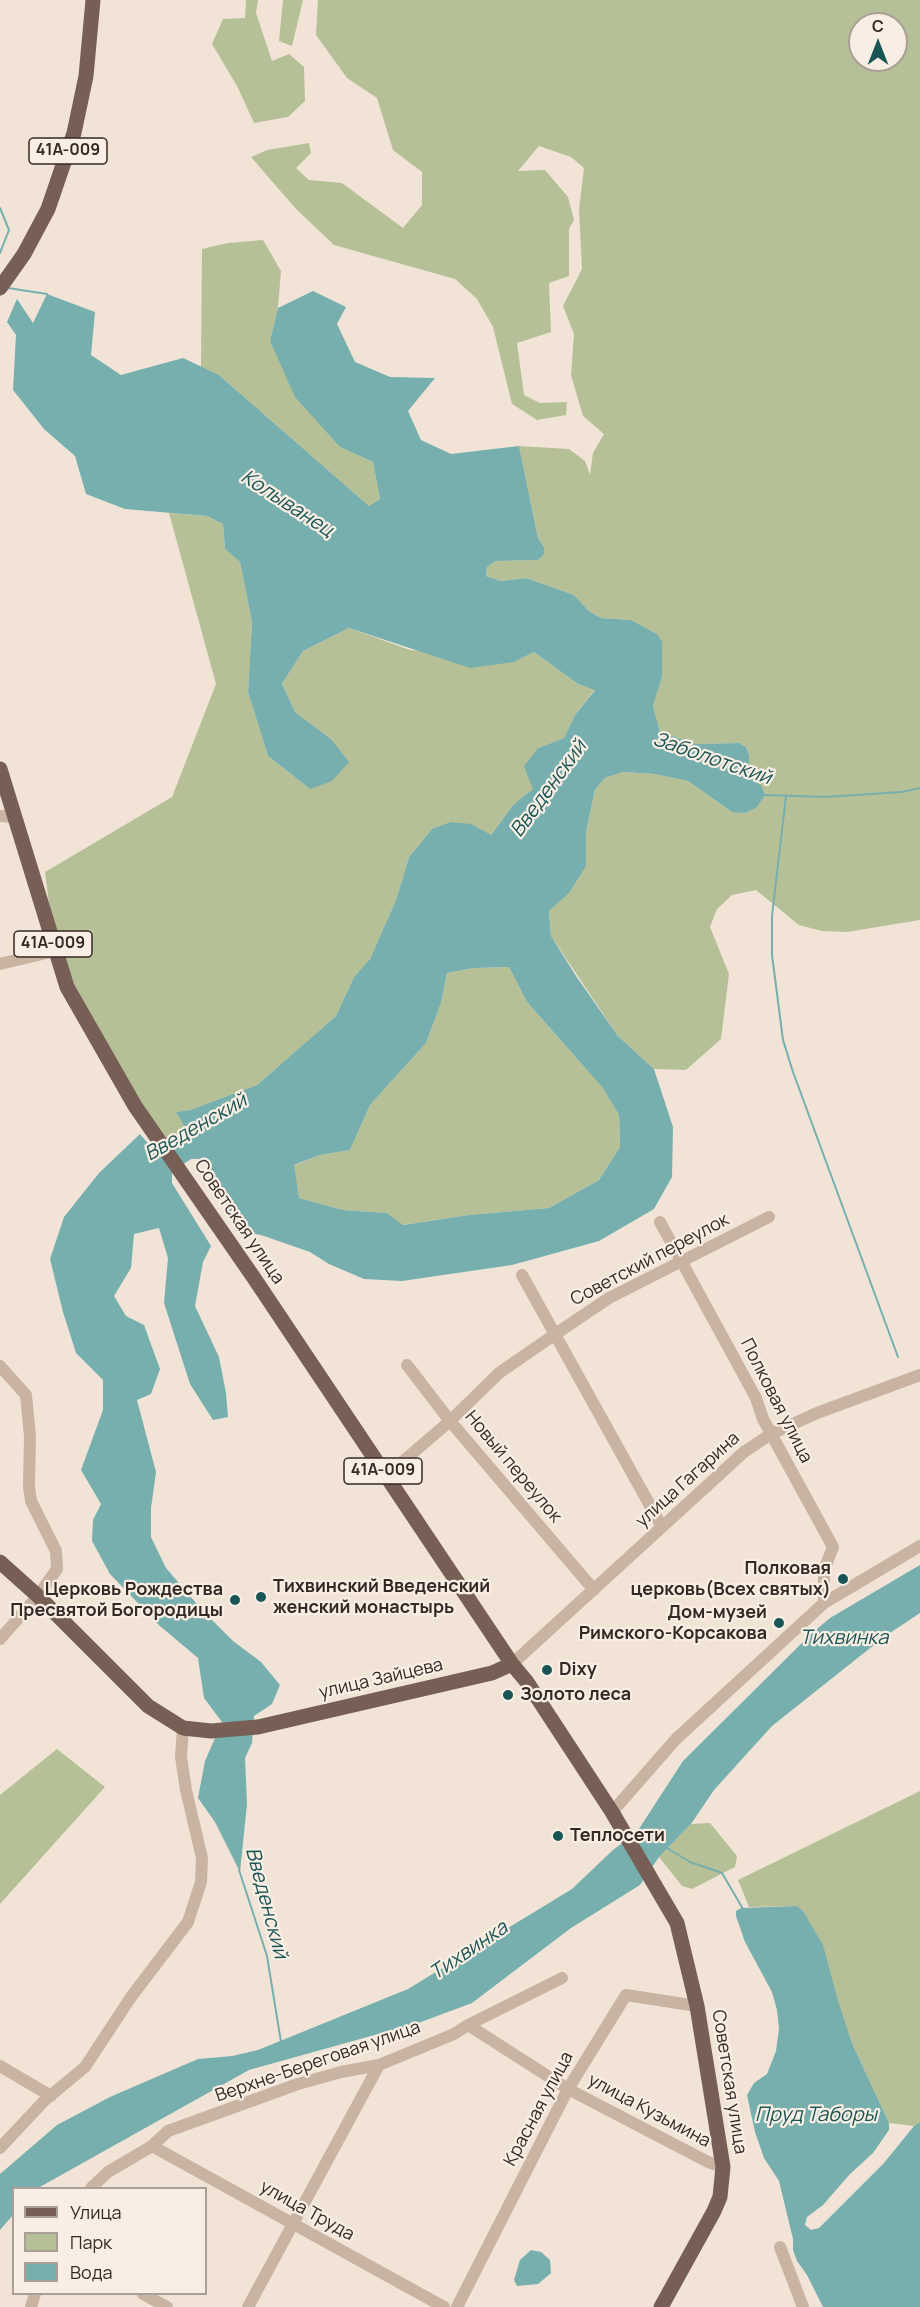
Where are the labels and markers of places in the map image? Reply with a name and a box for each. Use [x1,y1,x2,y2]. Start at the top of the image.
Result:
place label: Полковая церковь(Всех святых) [631,1558,831,1600]
marker: Полковая церковь(Всех святых) [836,1572,850,1586]
place label: Тихвинский Введенский женский монастырь [273,1576,490,1618]
place label: Церковь Рождества Пресвятой Богородицы [10,1579,223,1622]
marker: Тихвинский Введенский женский монастырь [254,1590,268,1604]
marker: Церковь Рождества Пресвятой Богородицы [228,1593,242,1607]
place label: Дом-музей Римского-Корсакова [579,1602,767,1644]
marker: Дом-музей Римского-Корсакова [772,1616,786,1630]
place label: Dixy [559,1659,597,1681]
marker: Dixy [540,1663,554,1677]
place label: Золото леса [520,1684,631,1706]
marker: Золото леса [501,1688,515,1702]
place label: Теплосети [570,1825,665,1847]
marker: Теплосети [551,1829,565,1843]

